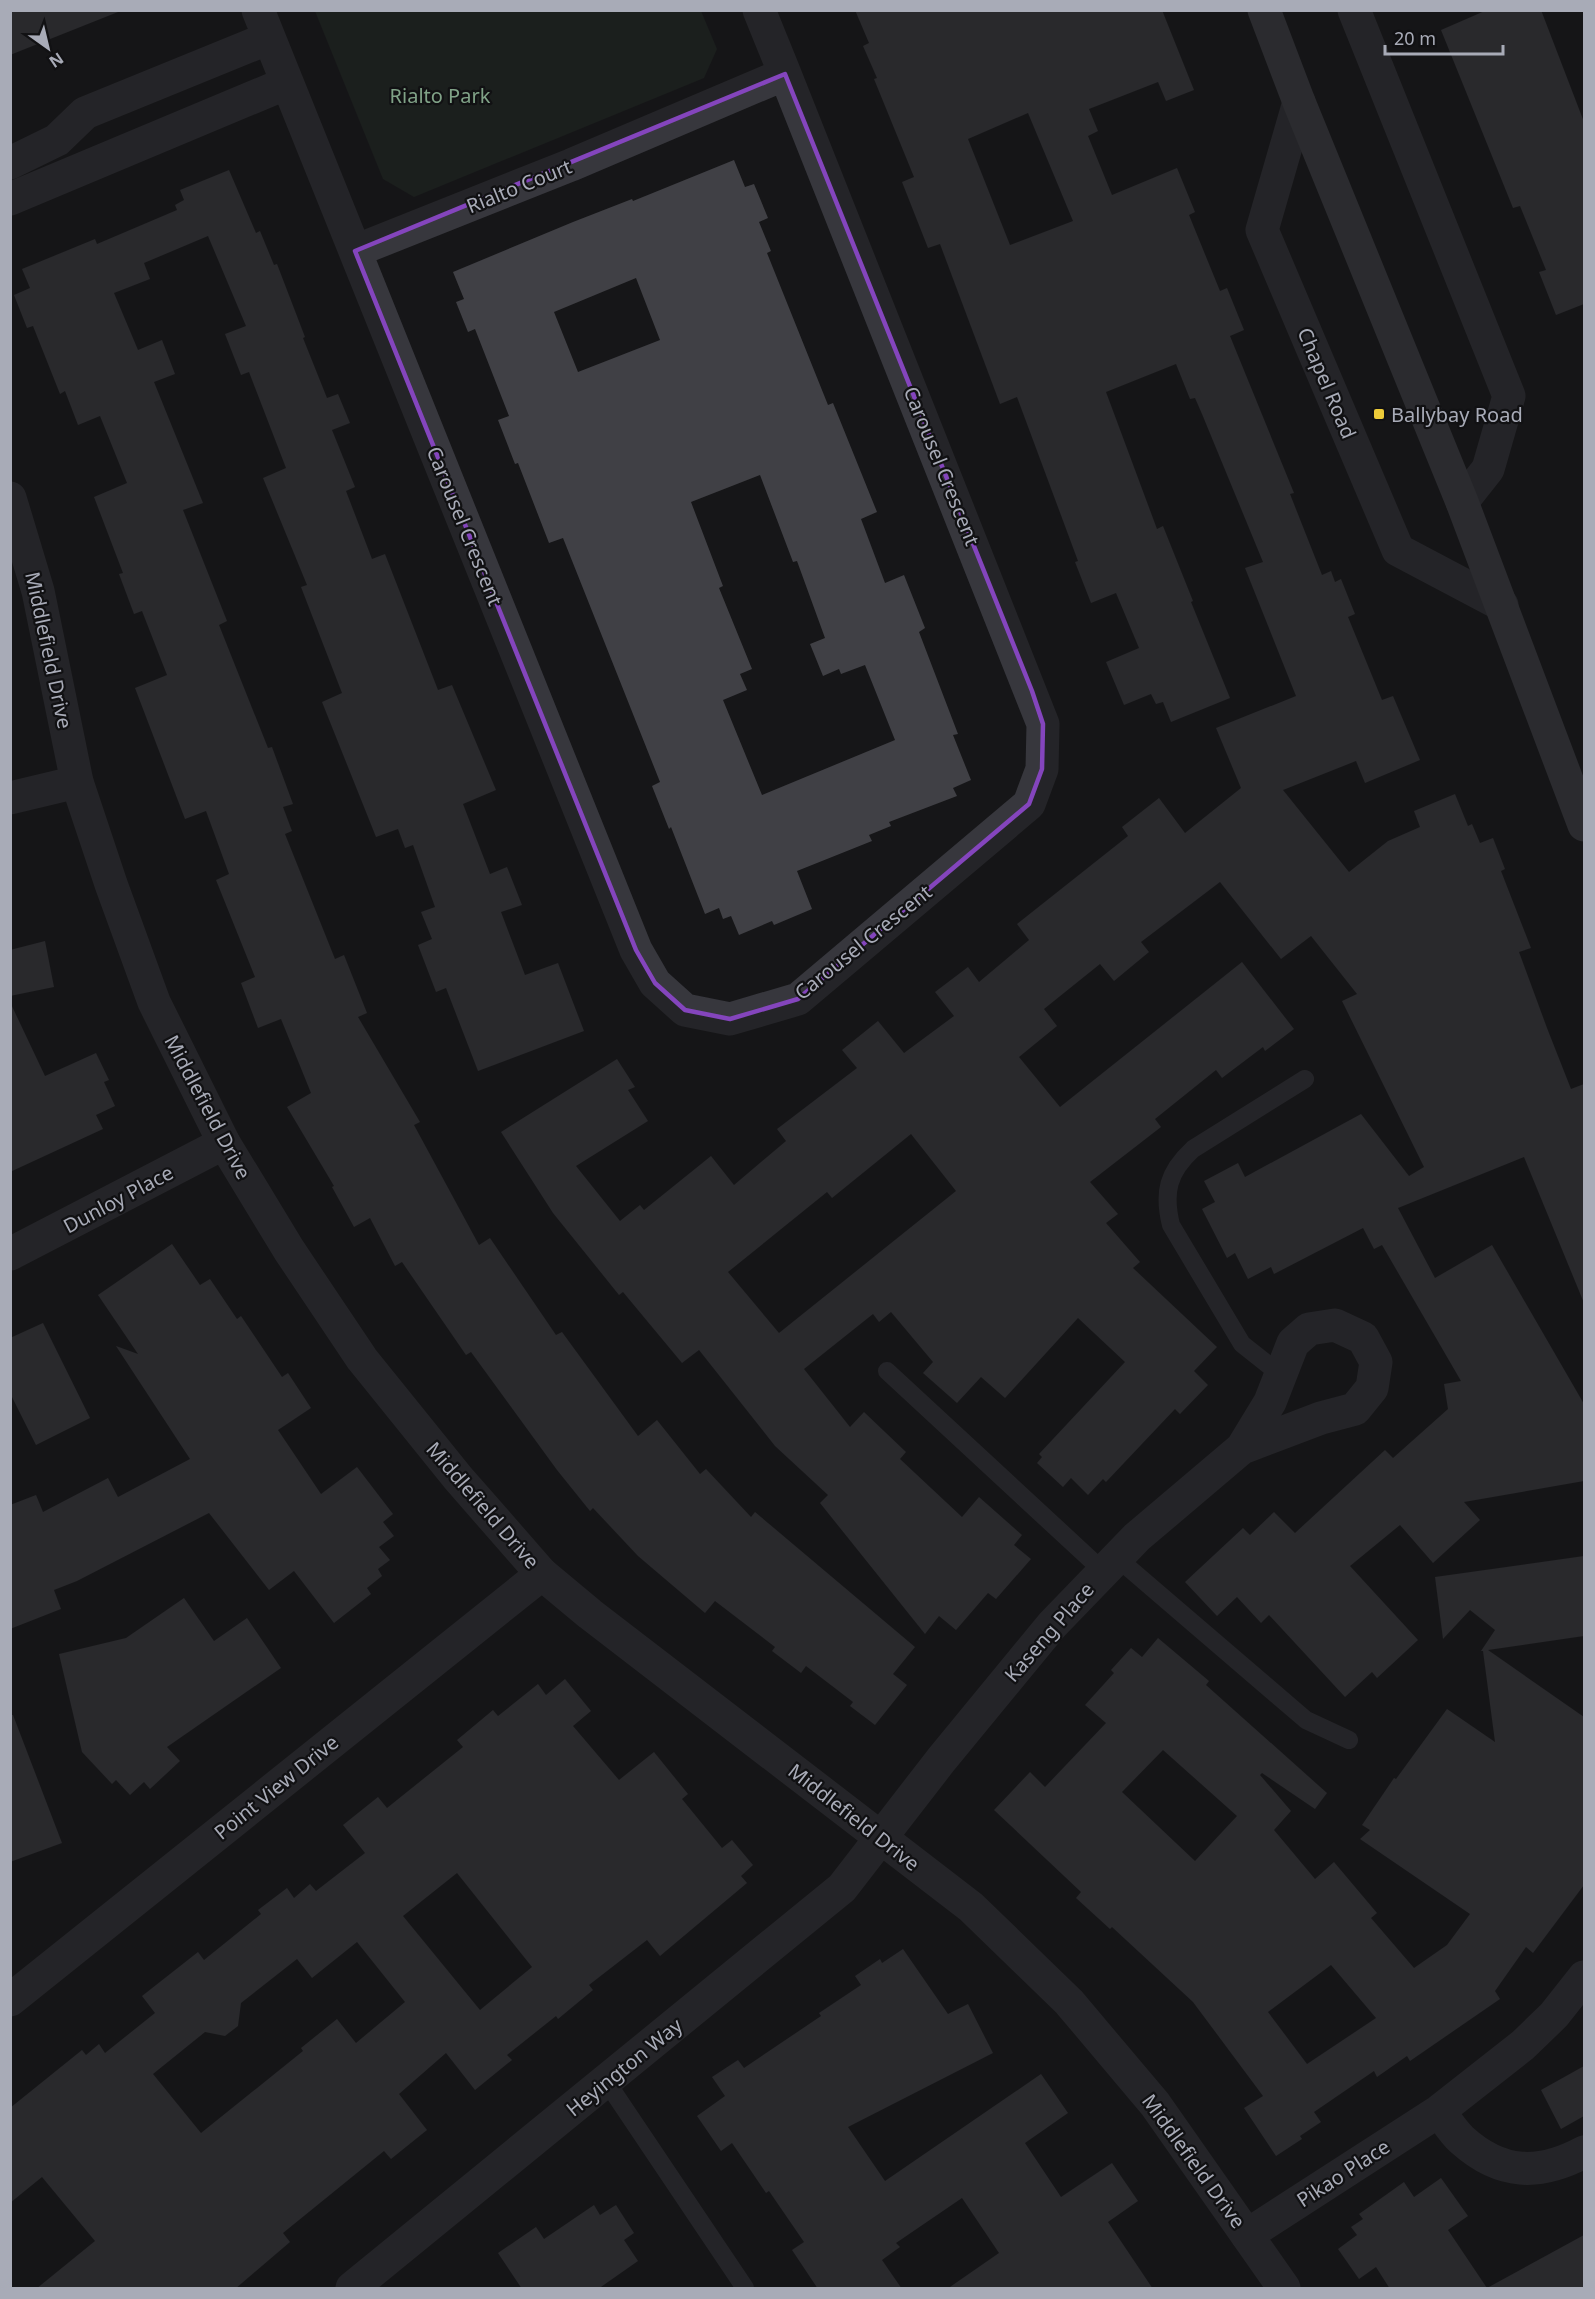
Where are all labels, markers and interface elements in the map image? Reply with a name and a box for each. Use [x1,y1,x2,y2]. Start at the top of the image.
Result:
north arrow [18,18,78,78]
scale bar [1385,18,1504,56]
text: 20 m [1394,26,1436,50]
text: N [45,48,68,73]
park label: Rialto Park [390,82,491,109]
street label: Rialto Court [462,153,576,219]
street label: Chapel Road [1291,323,1363,443]
street label: Carousel Crescent [898,382,986,550]
place label: Ballybay Road [1391,401,1523,428]
marker: Ballybay Road [1372,407,1386,421]
street label: Carousel Crescent [421,442,509,610]
street label: Middlefield Drive [19,569,79,731]
street label: Carousel Crescent [789,878,937,1006]
street label: Middlefield Drive [159,1030,257,1184]
street label: Dunloy Place [58,1159,178,1239]
street label: Middlefield Drive [420,1436,546,1574]
street label: Kaseng Place [998,1576,1100,1688]
street label: Point View Drive [208,1729,344,1845]
street label: Middlefield Drive [783,1757,925,1877]
street label: Heyington Way [560,2011,688,2122]
street label: Middlefield Drive [1136,2088,1252,2234]
street label: Pikao Place [1291,2133,1395,2213]

